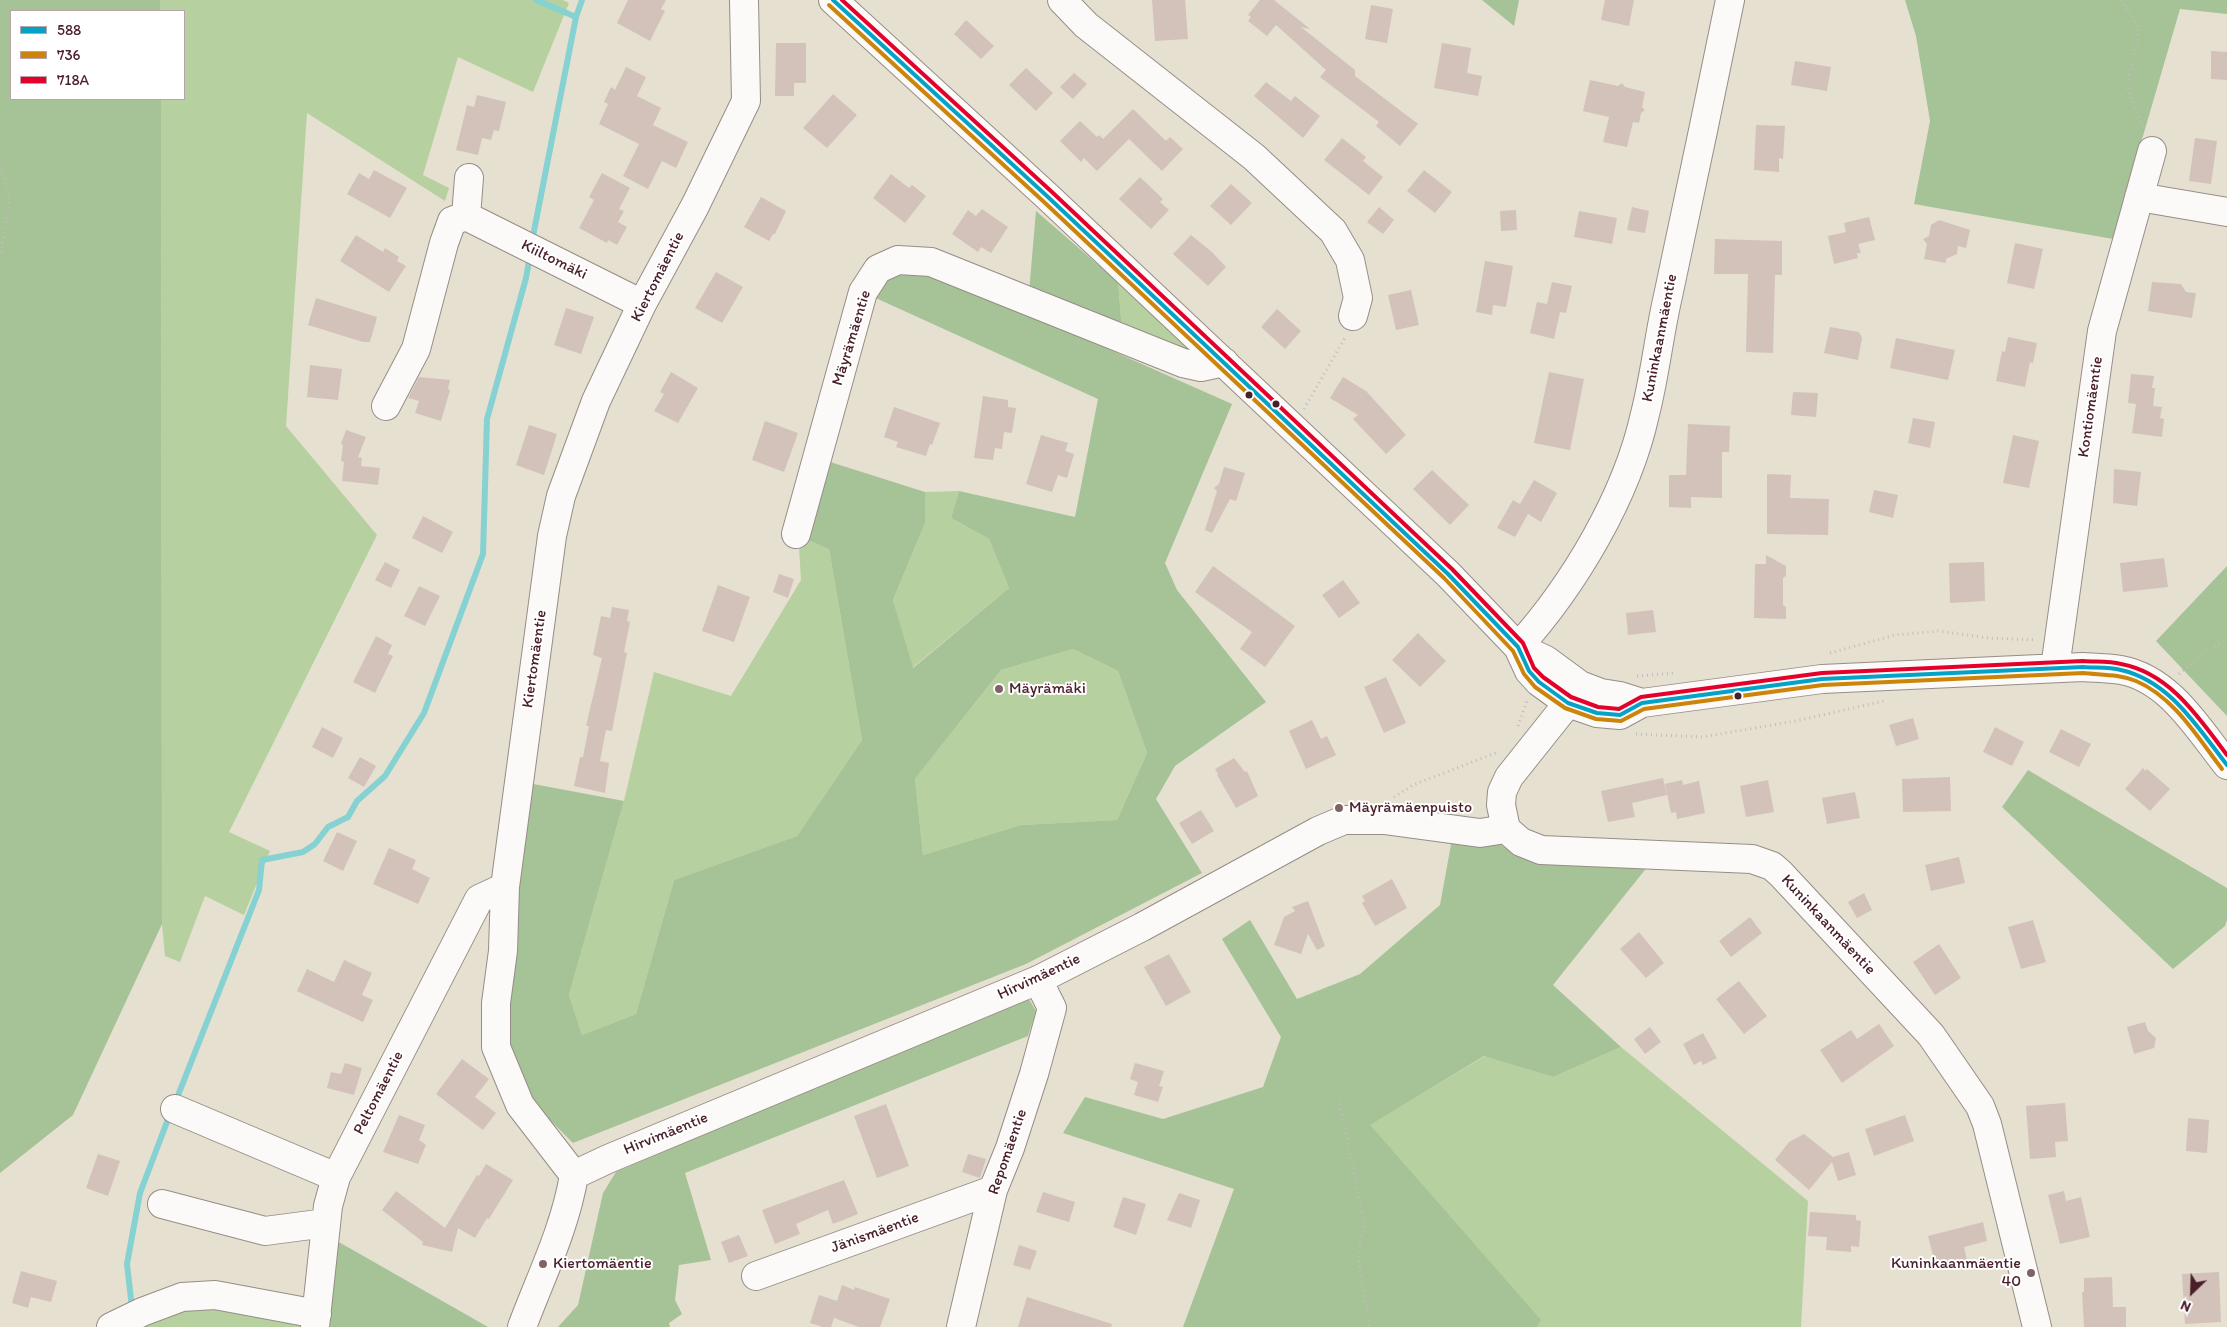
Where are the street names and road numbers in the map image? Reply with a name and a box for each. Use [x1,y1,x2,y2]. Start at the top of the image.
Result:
street label: Kiertomäentie [627,229,689,325]
street label: Kiiltomäki [518,236,590,284]
street label: Kuninkaanmäentie [1638,272,1682,404]
street label: Mäyrämäentie [828,288,876,388]
street label: Kontiomäentie [2074,355,2108,459]
street label: Kiertomäentie [519,609,551,709]
street label: Kuninkaanmäentie [1777,871,1879,979]
street label: Hirvimäentie [994,949,1084,1005]
street label: Peltomäentie [350,1048,408,1138]
street label: Repomäentie [984,1107,1032,1197]
street label: Hirvimäentie [621,1108,711,1160]
street label: Jänismäentie [828,1208,922,1258]

